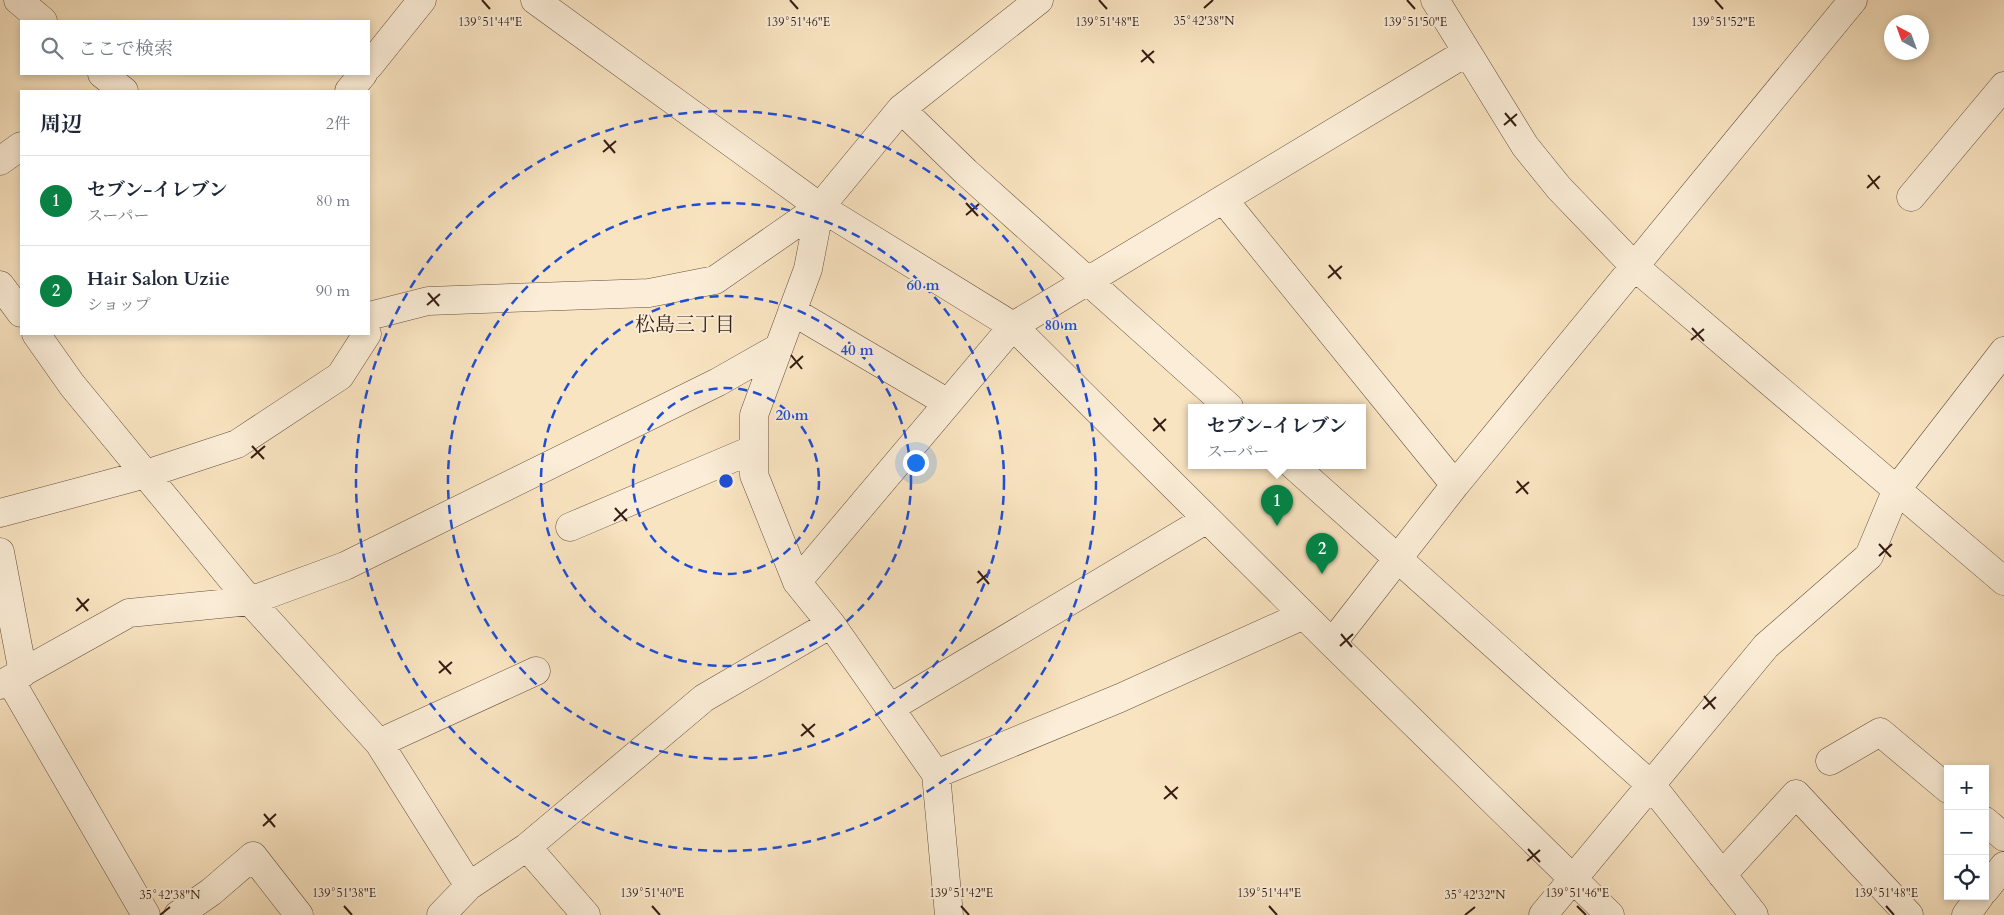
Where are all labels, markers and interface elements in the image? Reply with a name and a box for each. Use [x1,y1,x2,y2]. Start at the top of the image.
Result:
text: 35°42'38"N [1174,13,1235,29]
text: 139°51'44"E [458,14,522,30]
text: 139°51'46"E [766,14,830,30]
text: 139°51'48"E [1075,14,1139,30]
text: 139°51'50"E [1383,14,1447,30]
text: 139°51'52"E [1691,14,1755,30]
north arrow [1884,15,1929,60]
search box [20,20,370,75]
icon: search [38,34,66,62]
text: ここで検索 [78,36,173,62]
text: 周辺 [40,110,82,139]
text: 2件 [326,113,350,135]
text: セブン-イレブン [87,177,228,203]
text: 1 [52,190,60,212]
text: 80 m [316,190,350,212]
text: スーパー [87,205,149,227]
text: Hair Salon Uziie [87,266,230,292]
text: 60 m [906,275,940,295]
text: 2 [52,280,60,302]
text: 90 m [316,280,350,302]
text: ショップ [87,294,151,316]
district label: 松島三丁目 [635,311,735,338]
text: 80 m [1044,315,1078,335]
text: 40 m [840,340,874,360]
popup [1188,404,1366,469]
text: 20 m [775,405,809,425]
text: セブン-イレブン [1207,413,1347,439]
text: スーパー [1207,441,1269,463]
your location [903,450,929,476]
centre of rings [717,472,735,490]
pin: 1 [1261,485,1293,526]
pin: 2 [1306,533,1338,574]
map controls [1944,765,1989,900]
button: + [1944,765,1989,810]
button: − [1944,810,1989,855]
button: locate [1944,855,1989,900]
text: 139°51'38"E [312,885,376,901]
text: 139°51'40"E [620,885,684,901]
text: 139°51'42"E [929,885,993,901]
text: 139°51'44"E [1237,885,1301,901]
text: 139°51'46"E [1545,885,1609,901]
text: 139°51'48"E [1854,885,1918,901]
text: 35°42'38"N [140,887,201,903]
text: 35°42'32"N [1445,887,1506,903]

